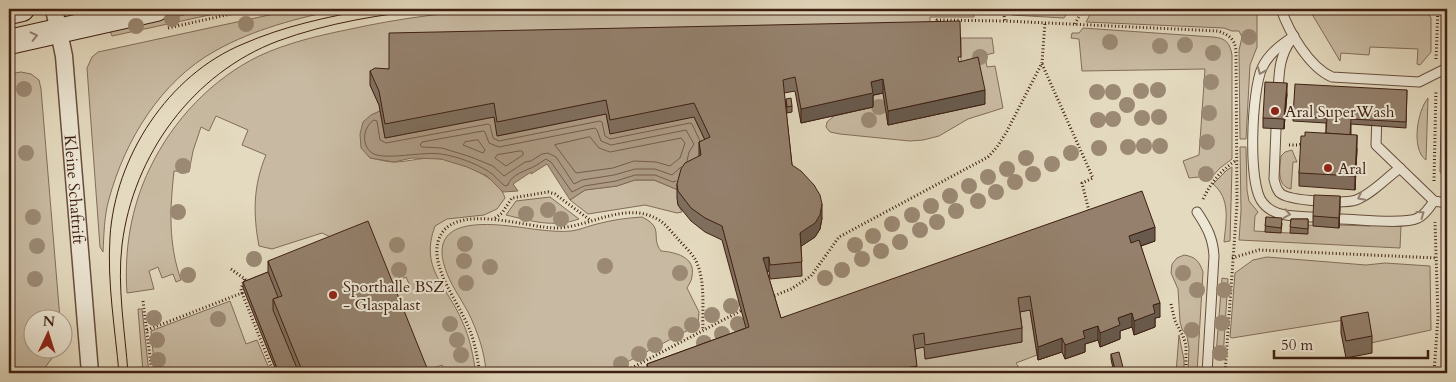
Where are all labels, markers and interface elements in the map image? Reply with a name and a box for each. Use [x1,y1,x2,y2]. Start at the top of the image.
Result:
one-way arrow [29,31,38,42]
one-way arrow [1257,66,1268,75]
place label: Aral SuperWash [1285,101,1395,123]
marker: Aral SuperWash [1269,105,1281,117]
street label: Kleine Schaftrift [59,134,89,245]
place label: Aral [1338,158,1366,180]
marker: Aral [1322,162,1334,174]
one-way arrow [1357,191,1366,201]
one-way arrow [1282,209,1291,219]
one-way arrow [1415,211,1425,220]
place label: Sporthalle BSZ - Glaspalast [343,276,445,316]
marker: Sporthalle BSZ - Glaspalast [327,289,339,301]
north arrow [22,310,72,360]
text: N [42,312,56,331]
scale bar [1274,327,1427,359]
text: 50 m [1281,335,1313,355]

